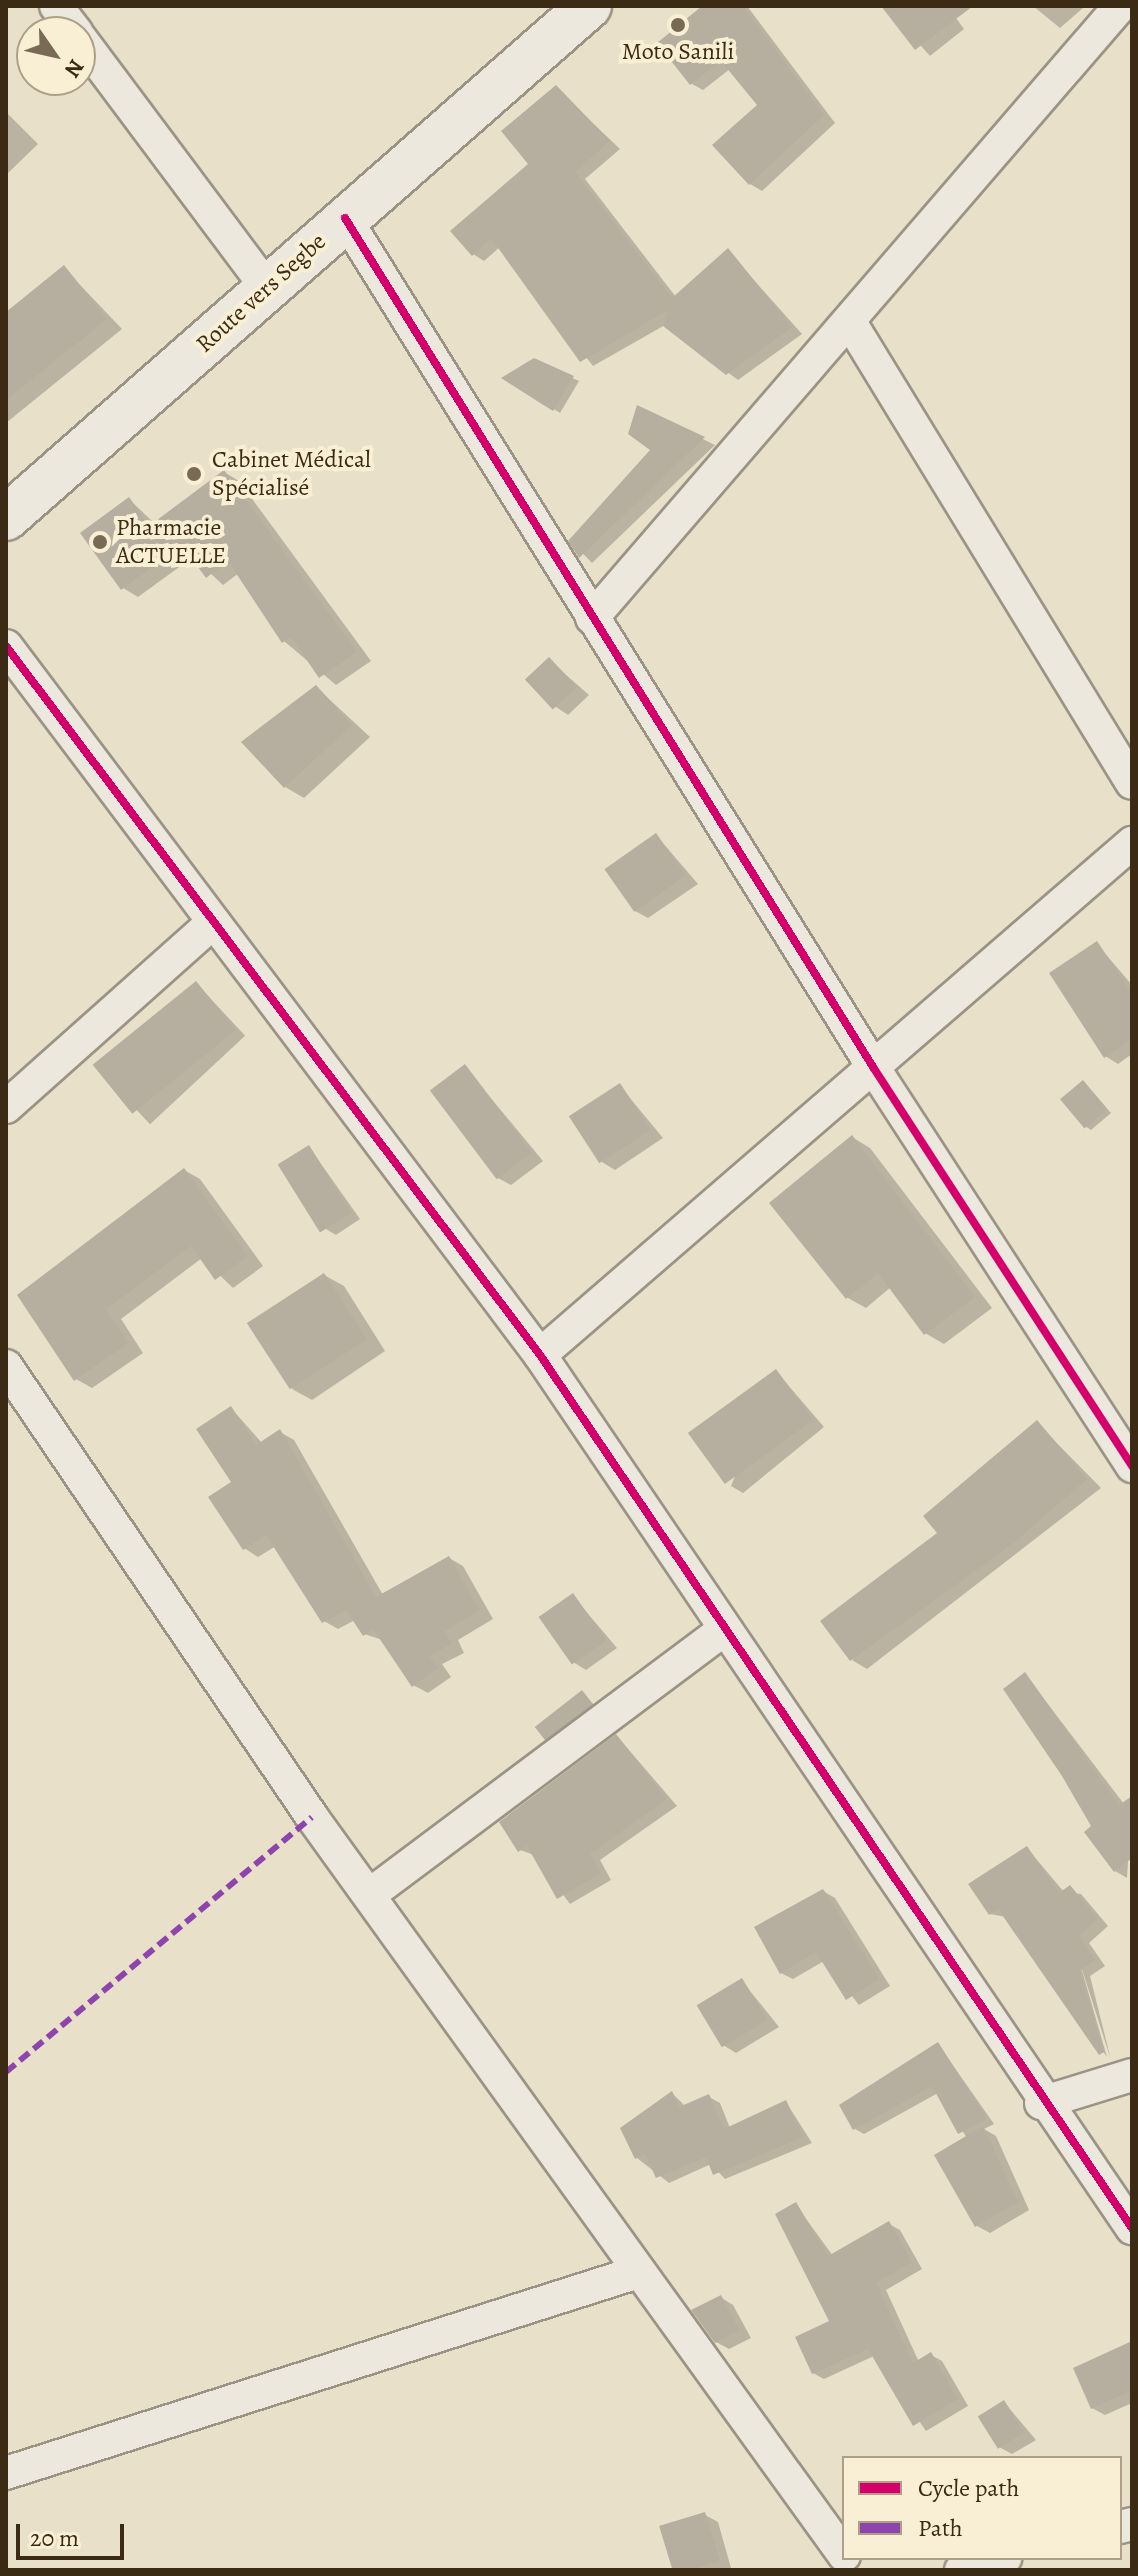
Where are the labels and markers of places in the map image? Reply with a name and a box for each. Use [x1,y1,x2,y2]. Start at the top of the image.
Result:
marker: Moto Sanili [669,16,687,34]
place label: Moto Sanili [622,38,734,66]
place label: Cabinet Médical Spécialisé [212,446,371,502]
marker: Cabinet Médical Spécialisé [183,463,205,485]
place label: Pharmacie ACTUELLE [116,514,226,570]
marker: Pharmacie ACTUELLE [91,533,109,551]

